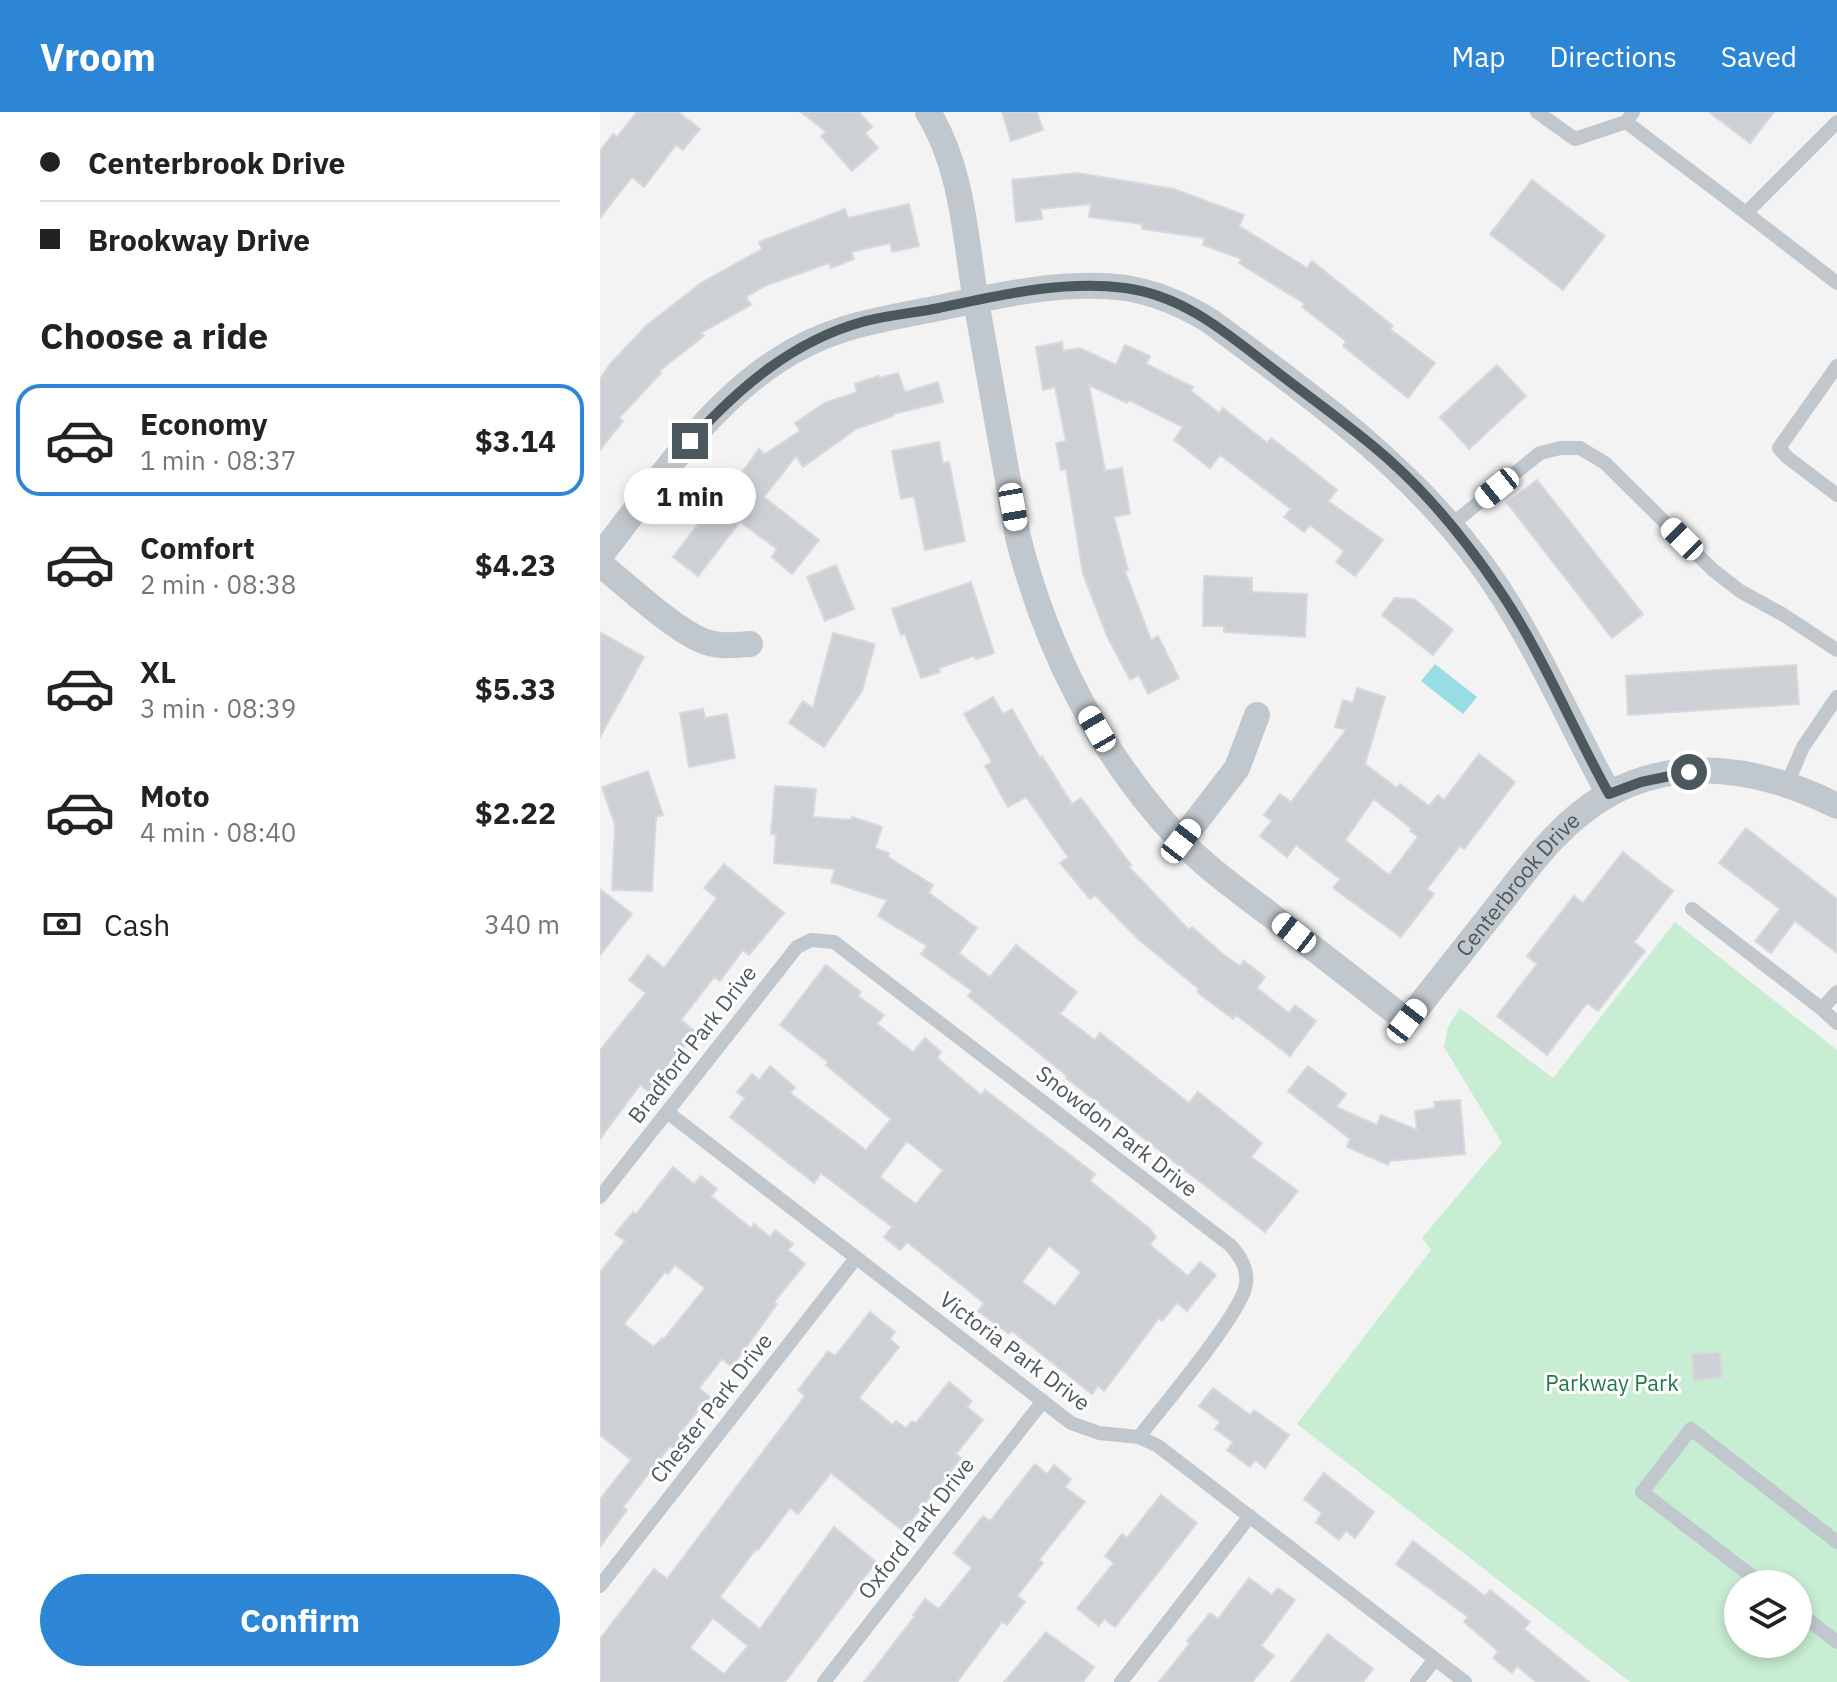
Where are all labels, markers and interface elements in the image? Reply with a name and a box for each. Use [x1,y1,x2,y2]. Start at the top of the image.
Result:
text: Vroom [40,32,156,81]
text: Map [1451,38,1505,75]
text: Directions [1549,38,1677,75]
text: Saved [1721,38,1797,75]
text: Centerbrook Drive [88,143,345,182]
text: Brookway Drive [88,220,310,259]
text: Choose a ride [40,312,268,359]
icon: car [44,404,116,476]
text: Economy [140,404,268,443]
text: $3.14 [475,421,556,460]
route end [672,423,708,459]
text: 1 min · 08:37 [140,443,296,477]
car [1471,464,1523,512]
callout: 1 min [624,469,756,525]
text: 1 min [656,479,724,513]
car [997,481,1029,533]
car [1657,514,1707,564]
icon: car [44,528,116,600]
text: Comfort [140,528,255,567]
text: $4.23 [475,545,556,584]
text: 2 min · 08:38 [140,567,296,601]
icon: car [44,652,116,724]
text: XL [140,652,176,691]
text: $5.33 [475,669,556,708]
text: 3 min · 08:39 [140,691,296,725]
car [1075,702,1119,756]
route start [1671,754,1707,790]
icon: car [44,776,116,848]
text: Moto [140,776,210,815]
text: $2.22 [475,793,556,832]
street label: Centerbrook Drive [1449,805,1586,962]
text: 4 min · 08:40 [140,815,296,849]
car [1157,815,1205,867]
icon: cash [40,902,84,946]
text: Cash [104,905,170,944]
text: 340 m [484,907,560,941]
car [1268,909,1320,957]
street label: Bradford Park Drive [621,959,762,1129]
car [1383,995,1431,1047]
street label: Snowdon Park Drive [1030,1058,1204,1203]
street label: Victoria Park Drive [934,1284,1096,1417]
street label: Chester Park Drive [643,1327,778,1489]
park label: Parkway Park [1545,1368,1679,1397]
street label: Oxford Park Drive [851,1451,980,1605]
map controls [1724,1570,1812,1658]
button: layers [1724,1570,1812,1658]
button: Confirm [40,1574,560,1666]

